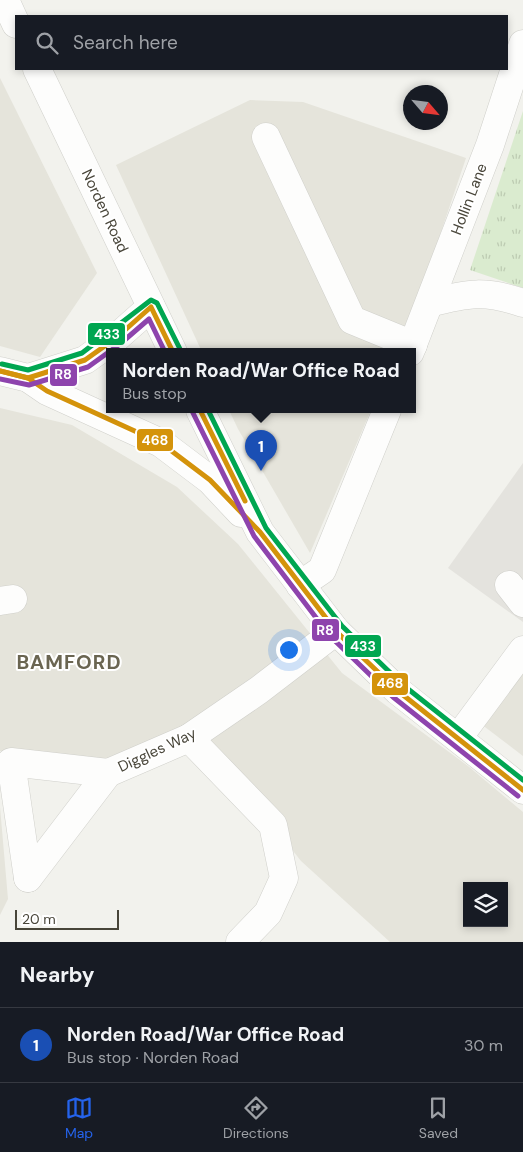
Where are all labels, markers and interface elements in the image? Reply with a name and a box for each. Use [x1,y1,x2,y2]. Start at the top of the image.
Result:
search box [15,15,508,70]
icon: search [33,29,61,57]
text: Search here [73,30,178,55]
north arrow [403,85,448,130]
street label: Hollin Lane [446,160,492,238]
street label: Norden Road [77,166,133,256]
line badge: 433 [87,322,126,346]
text: 433 [94,325,120,343]
popup [106,348,416,413]
text: Norden Road/War Office Road [122,358,400,383]
line badge: R8 [49,363,78,387]
text: R8 [54,365,72,383]
text: Bus stop [122,383,187,404]
line badge: 468 [136,428,174,452]
pin: 1 [245,430,277,471]
text: 468 [142,431,169,449]
line badge: R8 [311,618,340,642]
text: R8 [316,621,334,639]
line badge: 433 [344,634,382,658]
your location [276,637,302,663]
text: 433 [350,637,376,655]
district label: BAMFORD [16,649,122,675]
line badge: 468 [371,672,409,696]
text: 468 [377,674,404,692]
street label: Diggles Way [115,723,200,777]
map controls [463,882,508,927]
button: layers [463,882,508,927]
scale bar [15,907,119,930]
text: 20 m [22,910,56,928]
text: Nearby [20,961,94,989]
text: Norden Road/War Office Road [67,1022,344,1047]
text: 1 [33,1035,39,1056]
text: 30 m [464,1035,503,1056]
text: Bus stop · Norden Road [67,1047,239,1068]
tab: Map [65,1094,93,1142]
tab: Directions [223,1094,289,1142]
tab: Saved [419,1094,458,1142]

